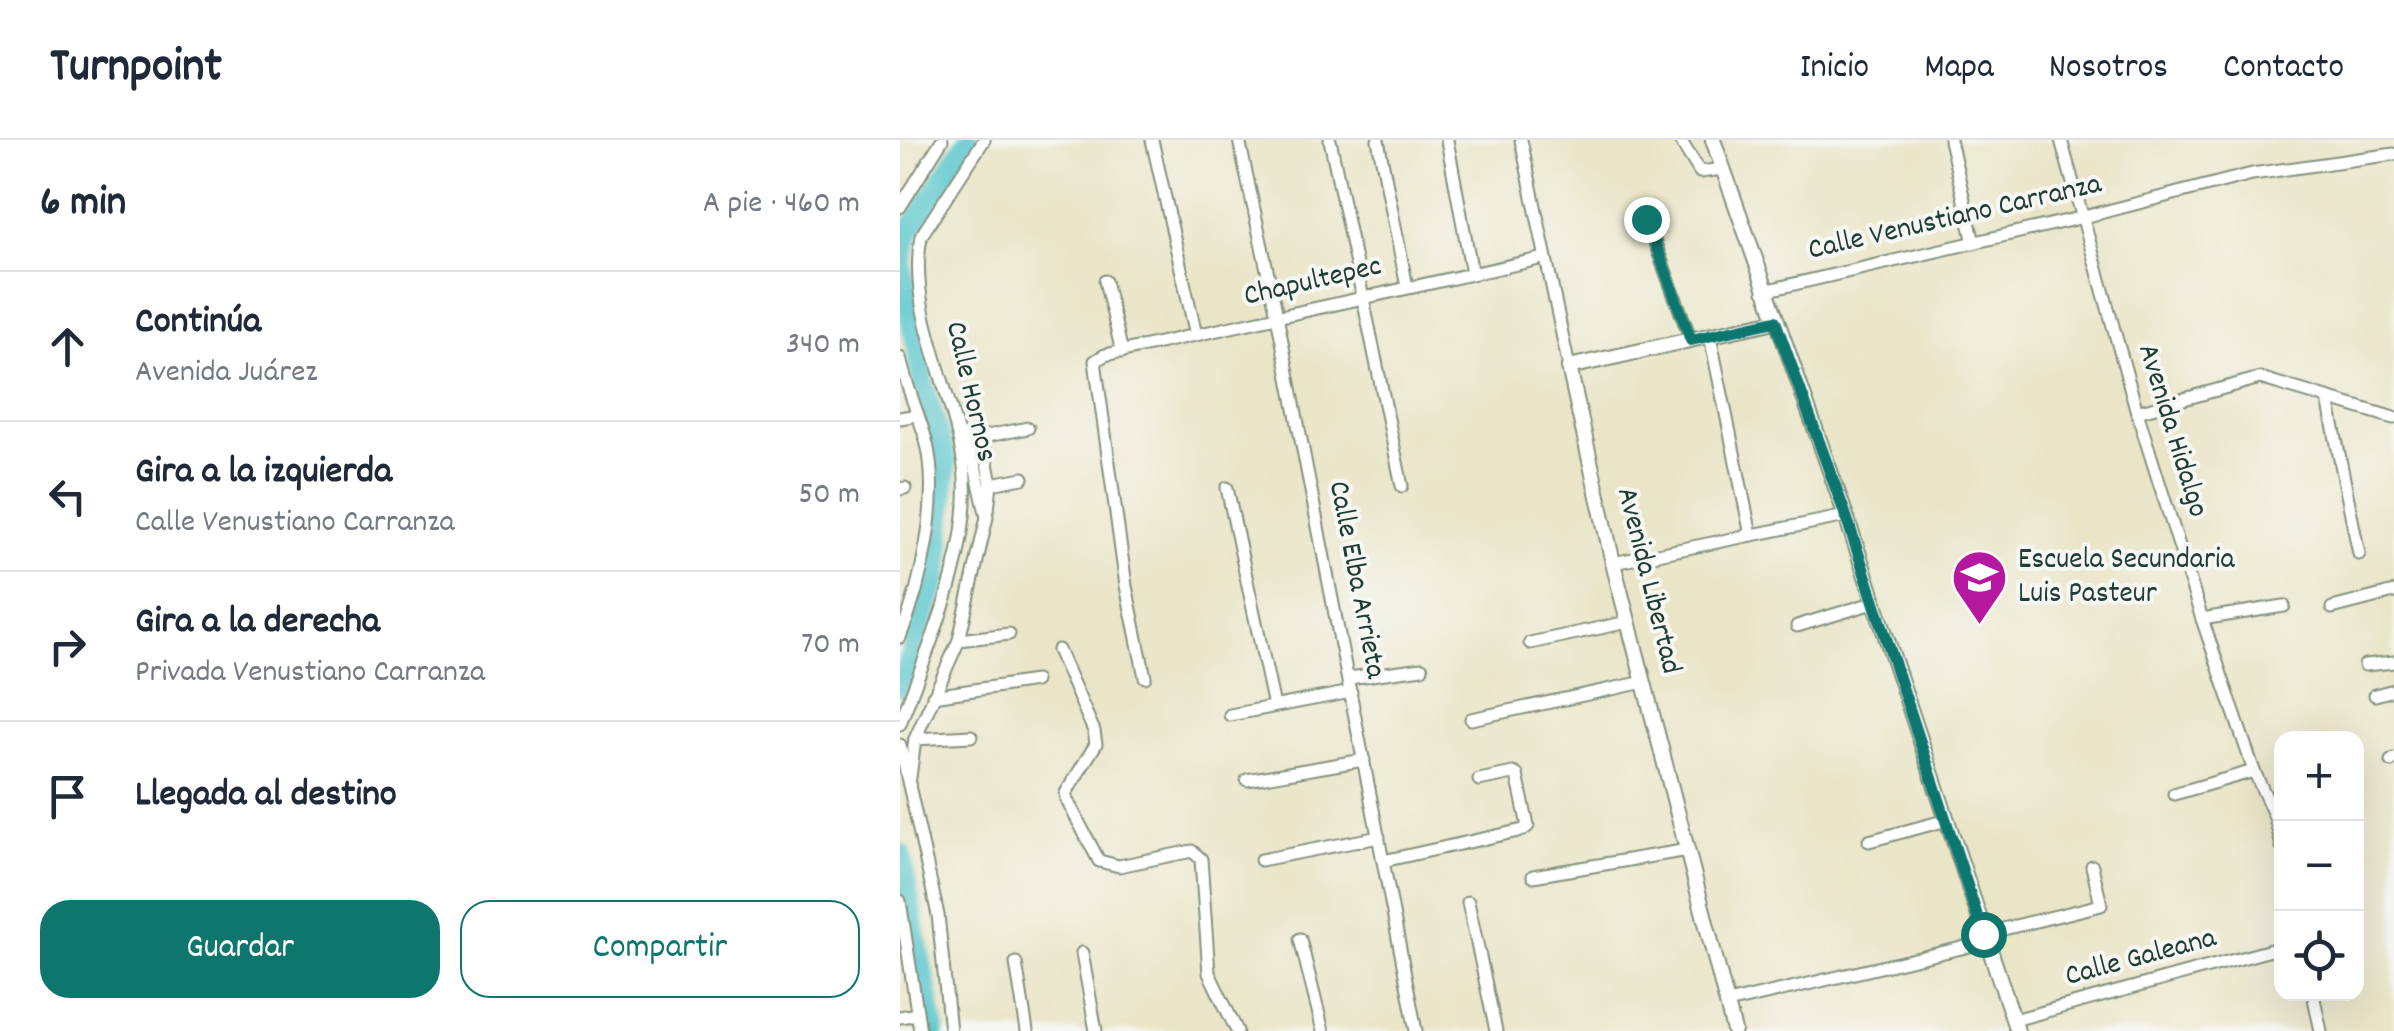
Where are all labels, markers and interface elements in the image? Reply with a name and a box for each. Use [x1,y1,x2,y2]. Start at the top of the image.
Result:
text: Turnpoint [50,35,222,104]
text: Inicio [1800,44,1869,94]
text: Mapa [1924,44,1994,94]
text: Nosotros [2049,44,2168,94]
text: Contacto [2223,44,2344,94]
street label: Calle Venustiano Carranza [1804,164,2107,274]
text: 6 min [40,175,126,235]
text: A pie · 460 m [703,182,860,228]
route end [1624,197,1670,243]
street label: Chapultepec [1240,246,1386,320]
text: Continúa [135,296,261,351]
street label: Calle Hornos [932,318,1006,466]
icon: ahead [40,319,95,374]
text: 340 m [786,323,860,369]
street label: Avenida Hidalgo [2124,339,2218,523]
text: Avenida Juárez [135,351,317,397]
text: Gira a la izquierda [135,446,392,501]
icon: left [40,469,95,524]
text: 50 m [798,473,860,519]
street label: Calle Elba Arrieta [1315,478,1395,683]
street label: Avenida Libertad [1603,483,1691,679]
text: Calle Venustiano Carranza [135,501,455,547]
place label: Escuela Secundaria Luis Pasteur [2018,540,2236,617]
school or university icon: Escuela Secundaria Luis Pasteur [1949,548,2009,627]
text: Gira a la derecha [135,596,380,651]
icon: right [40,619,95,674]
text: 70 m [801,623,860,669]
text: Privada Venustiano Carranza [135,651,485,697]
map controls [2274,731,2364,1001]
button: + [2274,731,2364,821]
icon: arrive [40,769,95,824]
text: Llegada al destino [135,769,397,824]
button: − [2274,821,2364,911]
button: Guardar [40,900,440,998]
button: Compartir [460,900,860,998]
button: locate [2274,911,2364,1001]
route start [1961,912,2007,958]
street label: Calle Galeana [2061,918,2222,1000]

